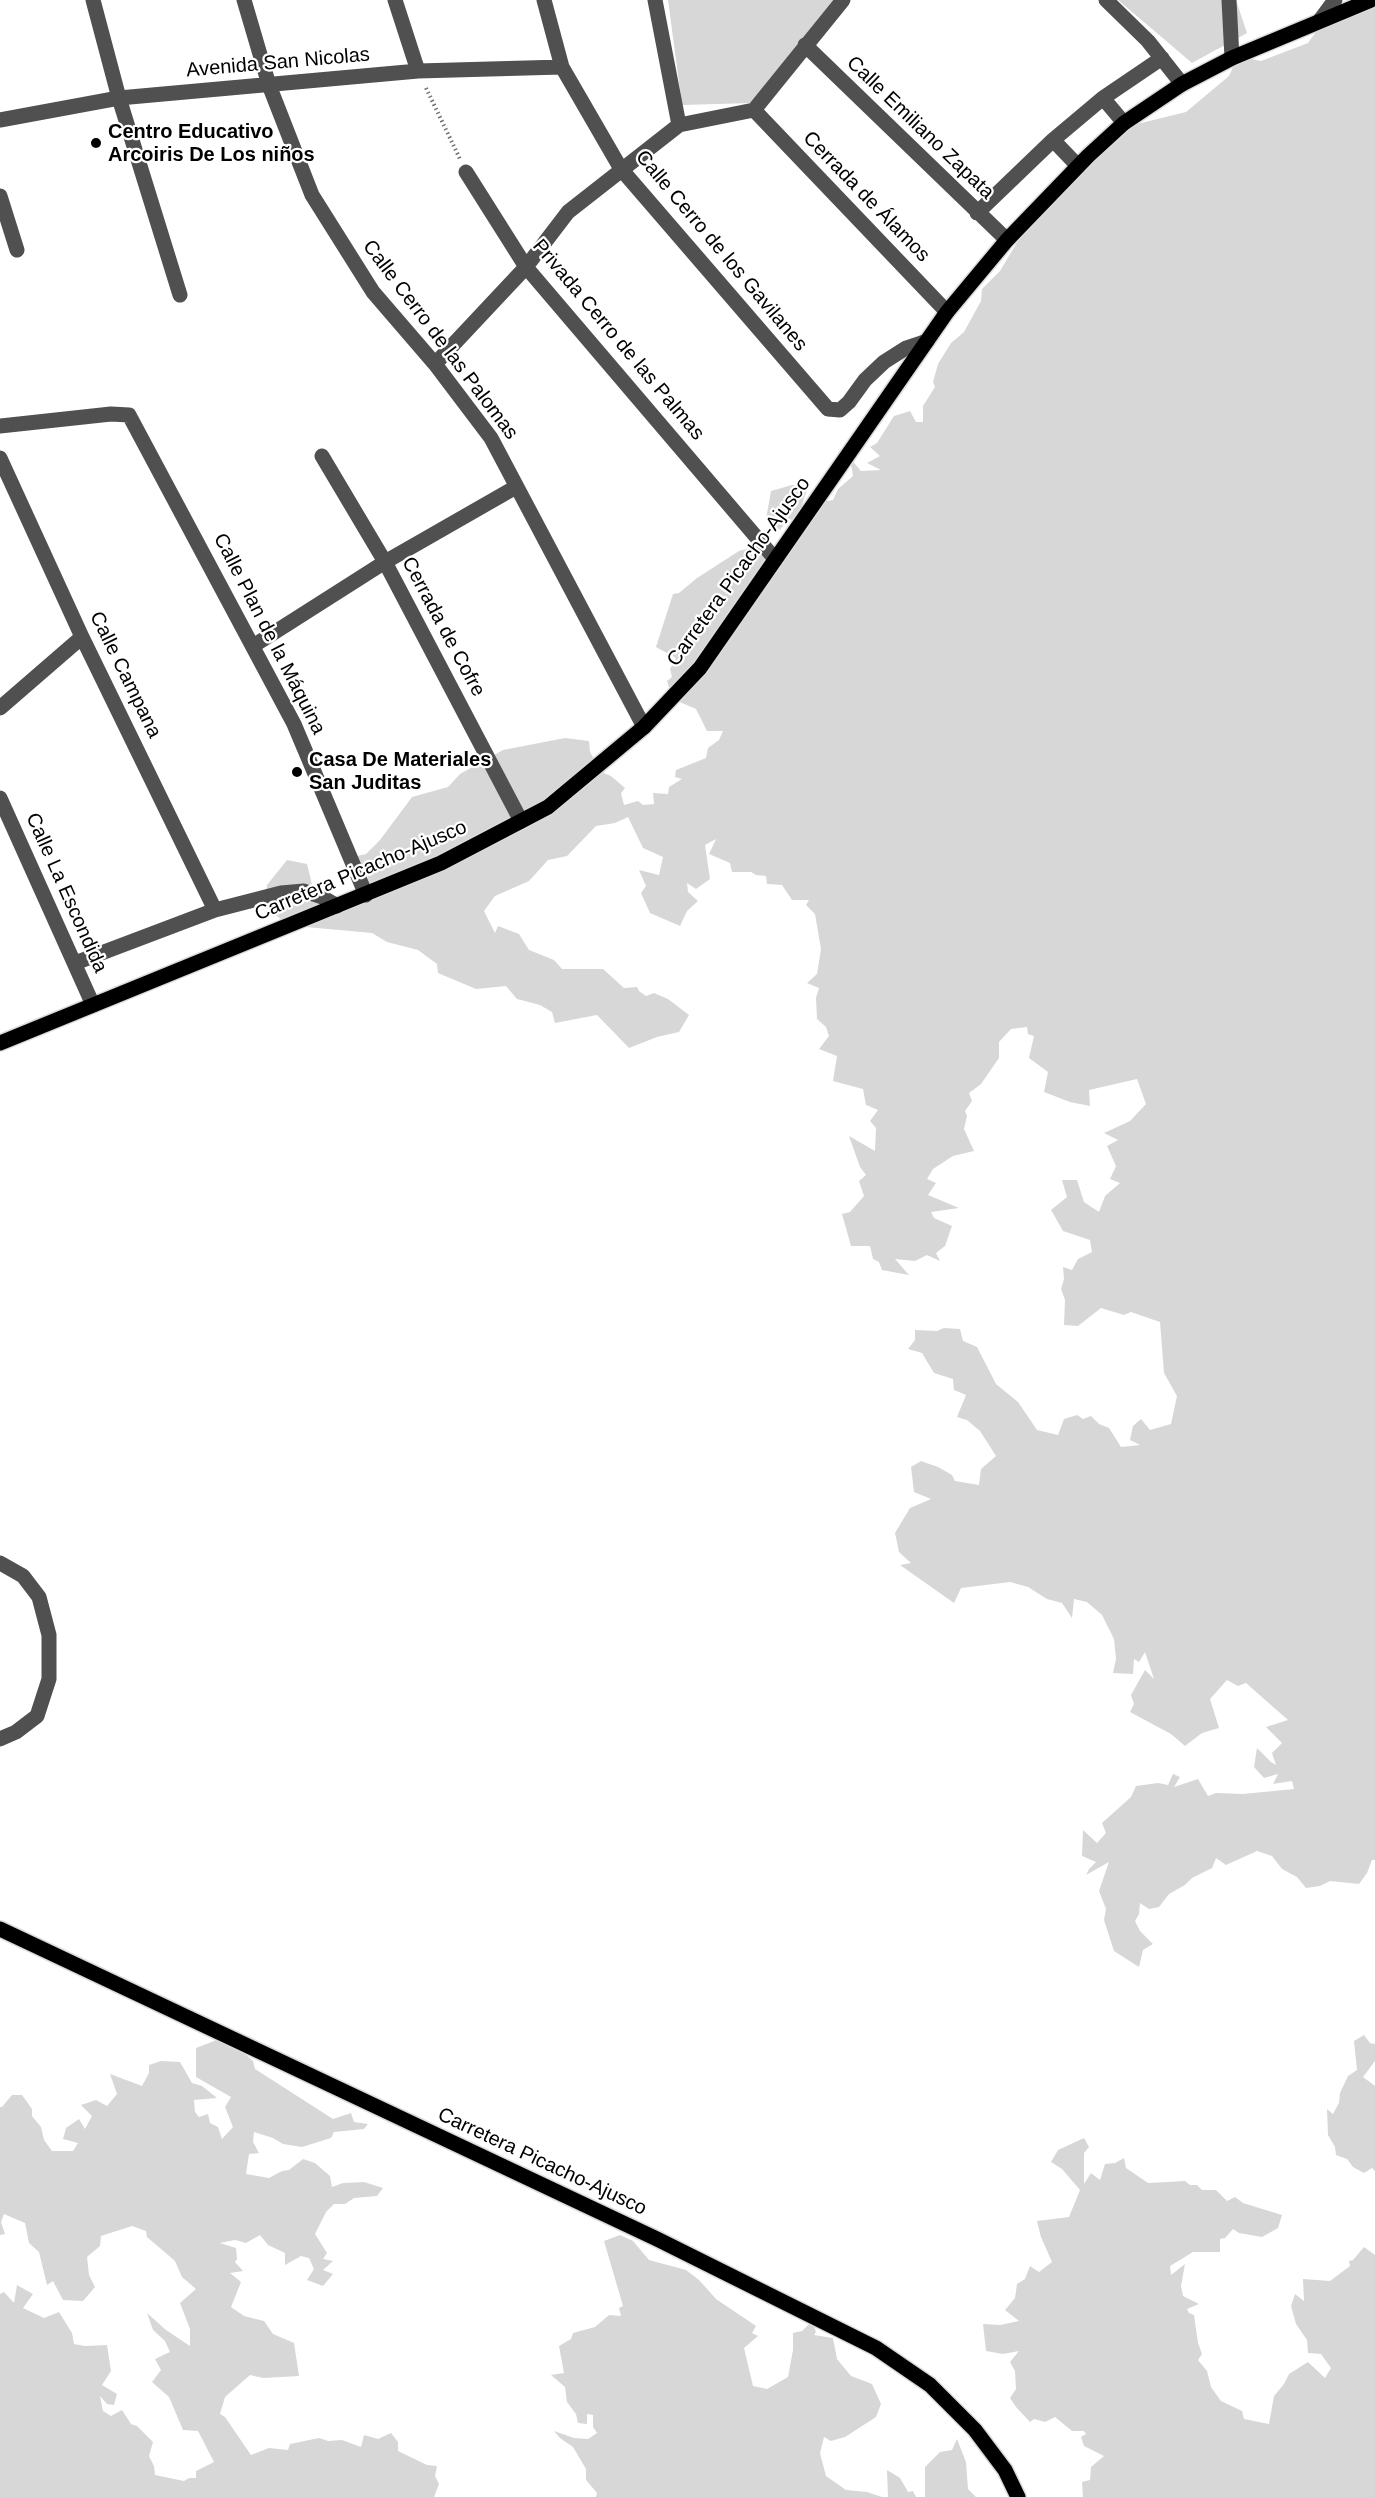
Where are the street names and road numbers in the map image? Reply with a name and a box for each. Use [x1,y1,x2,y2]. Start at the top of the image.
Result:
street label: Avenida San Nicolas [185,43,371,83]
street label: Calle Emiliano Zapata [841,51,999,205]
street label: Cerrada de Álamos [798,127,934,267]
street label: Calle Cerro de los Gavilanes [630,146,812,356]
street label: Privada Cerro de las Palmas [527,235,709,445]
street label: Calle Cerro de las Palomas [357,236,523,444]
street label: Carretera Picacho-Ajusco [662,473,816,671]
street label: Calle Plan de la Máquina [208,529,330,739]
street label: Cerrada de Cofre [396,553,490,701]
street label: Calle Campana [84,608,166,742]
street label: Calle La Escondida [20,809,112,977]
street label: Carretera Picacho-Ajusco [251,815,471,927]
street label: Carretera Picacho-Ajusco [434,2103,650,2221]

